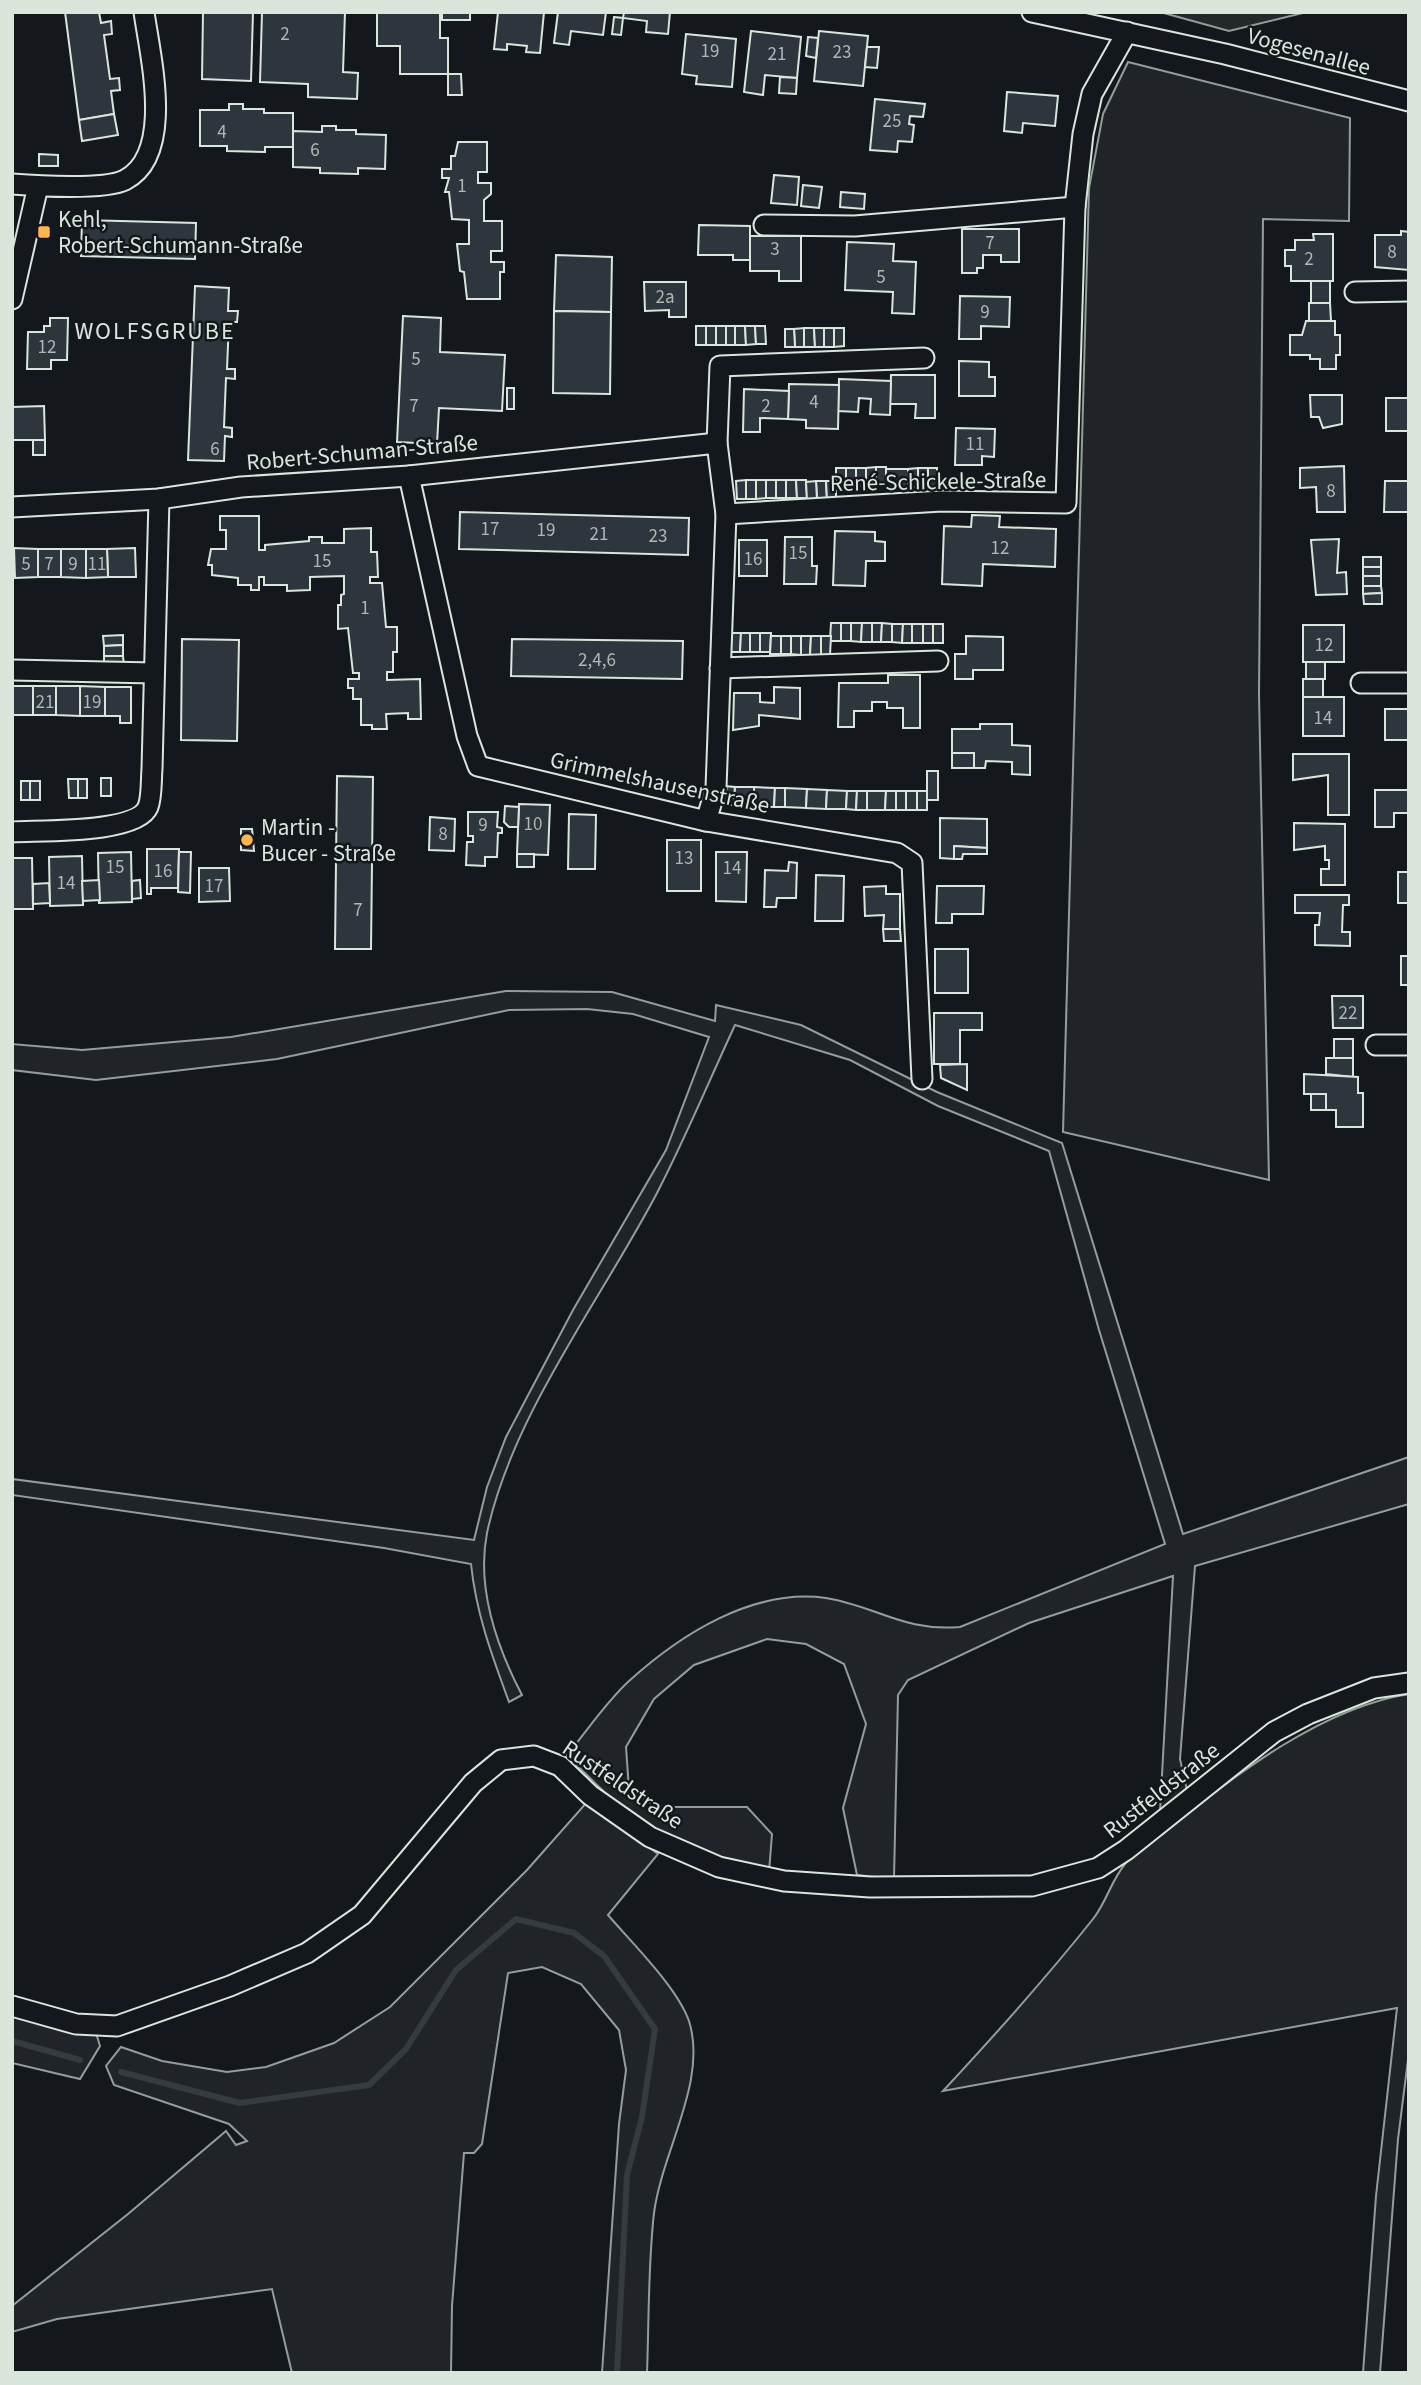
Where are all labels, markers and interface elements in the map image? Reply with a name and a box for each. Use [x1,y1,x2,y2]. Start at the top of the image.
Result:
street label: Vogesenallee [1244,19,1374,84]
house number: 2 [280,21,290,48]
house number: 19 [701,38,719,65]
house number: 23 [833,39,851,66]
house number: 21 [768,41,786,68]
house number: 25 [883,108,901,135]
house number: 4 [217,119,227,146]
house number: 6 [310,137,320,164]
house number: 1 [457,173,467,200]
place label: Kehl, Robert-Schumann-Straße [58,203,303,262]
marker: Kehl, Robert-Schumann-Straße [36,224,52,240]
house number: 7 [985,230,995,257]
house number: 3 [770,236,780,263]
house number: 8 [1387,239,1397,266]
house number: 2 [1304,246,1314,273]
house number: 5 [876,264,886,291]
house number: 2a [655,284,675,311]
house number: 9 [980,299,990,326]
district label: WOLFSGRUBE [74,314,236,349]
house number: 12 [38,334,56,361]
house number: 5 [411,346,421,373]
house number: 4 [809,389,819,416]
house number: 7 [409,393,419,420]
house number: 2 [761,393,771,420]
street label: Robert-Schuman-Straße [245,426,479,479]
house number: 11 [966,431,984,458]
house number: 6 [210,436,220,463]
street label: René-Schickele-Straße [829,463,1047,500]
house number: 8 [1326,478,1336,505]
house number: 17 [481,516,499,543]
house number: 19 [537,517,555,544]
house number: 21 [590,521,608,548]
house number: 23 [649,523,667,550]
house number: 12 [991,535,1009,562]
house number: 15 [789,540,807,567]
house number: 16 [744,546,762,573]
house number: 15 [313,548,331,575]
house number: 5 [21,551,31,578]
house number: 7 [44,551,54,578]
house number: 9 [68,551,78,578]
house number: 11 [88,551,106,578]
house number: 1 [360,595,370,622]
house number: 12 [1315,632,1333,659]
house number: 2,4,6 [578,647,616,674]
house number: 21 [36,689,54,716]
house number: 19 [83,689,101,716]
house number: 14 [1314,705,1332,732]
street label: Grimmelshausenstraße [547,743,773,822]
place label: Martin - Bucer - Straße [261,811,396,870]
house number: 10 [524,811,542,838]
house number: 9 [478,812,488,839]
house number: 8 [438,821,448,848]
marker: Martin - Bucer - Straße [239,832,255,848]
house number: 13 [675,845,693,872]
house number: 15 [106,854,124,881]
house number: 14 [723,855,741,882]
house number: 16 [154,858,172,885]
house number: 14 [57,870,75,897]
house number: 17 [205,873,223,900]
house number: 7 [353,897,363,924]
house number: 22 [1339,1000,1357,1027]
street label: Rustfeldstraße [556,1732,690,1837]
street label: Rustfeldstraße [1096,1734,1226,1846]

